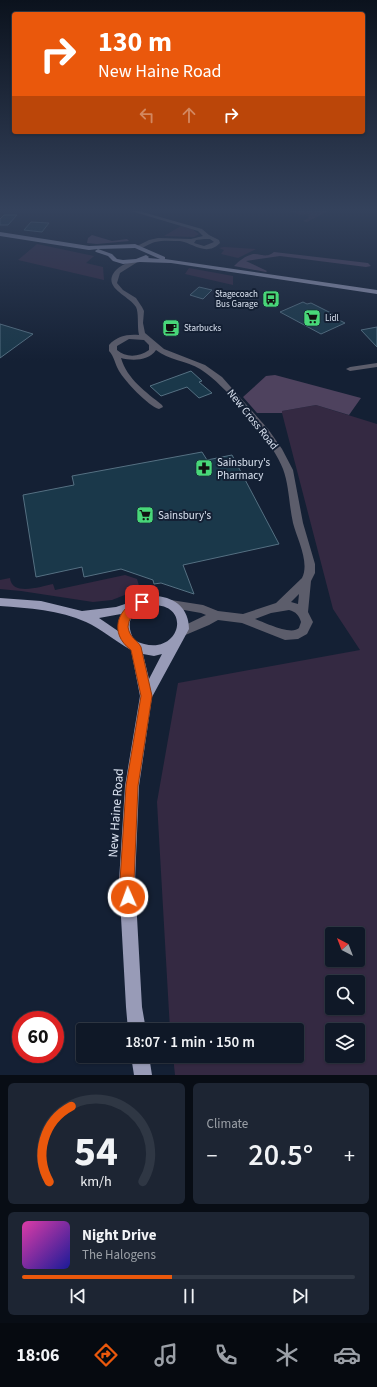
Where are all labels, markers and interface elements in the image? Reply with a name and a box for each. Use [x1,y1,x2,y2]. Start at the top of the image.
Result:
text: 130 m [98,22,172,62]
icon: right [32,28,84,80]
text: New Haine Road [98,59,221,84]
icon: left [136,104,158,126]
icon: ahead [178,104,200,126]
icon: right [220,104,242,126]
place label: Stagecoach Bus Garage [215,288,259,311]
bus stop icon: Stagecoach Bus Garage [261,289,281,309]
supermarket icon: Lidl [302,308,322,328]
place label: Lidl [325,312,339,325]
cafe icon: Starbucks [161,318,181,338]
place label: Starbucks [184,322,222,335]
street label: New Cross Road [224,386,282,453]
place label: Sainsbury's Pharmacy [217,455,271,483]
pharmacy icon: Sainsbury's Pharmacy [194,458,214,478]
supermarket icon: Sainsbury's [135,505,155,525]
place label: Sainsbury's [158,508,212,523]
pin [125,585,159,619]
icon: arrive [131,591,153,613]
street label: New Haine Road [104,768,128,858]
position arrow [107,876,149,918]
north arrow [325,927,365,967]
map controls [325,927,365,1063]
button: search [325,975,365,1015]
speed limit sign: 60 [12,1011,64,1063]
button: layers [325,1023,365,1063]
text: 18:07 · 1 min · 150 m [125,1032,255,1053]
text: Climate [207,1115,248,1133]
text: 54 [74,1121,118,1181]
text: 20.5° [248,1134,313,1177]
text: − [207,1140,217,1172]
text: + [344,1140,355,1172]
text: km/h [80,1170,112,1191]
text: Night Drive [82,1225,157,1246]
text: The Halogens [82,1246,156,1264]
icon: previous [67,1285,89,1307]
icon: pause [178,1285,200,1307]
icon: next [289,1285,311,1307]
icon: directions [92,1341,120,1369]
icon: music [152,1341,180,1369]
icon: phone [212,1341,240,1369]
icon: climate [273,1341,301,1369]
icon: car [333,1341,361,1369]
text: 18:06 [16,1343,60,1368]

